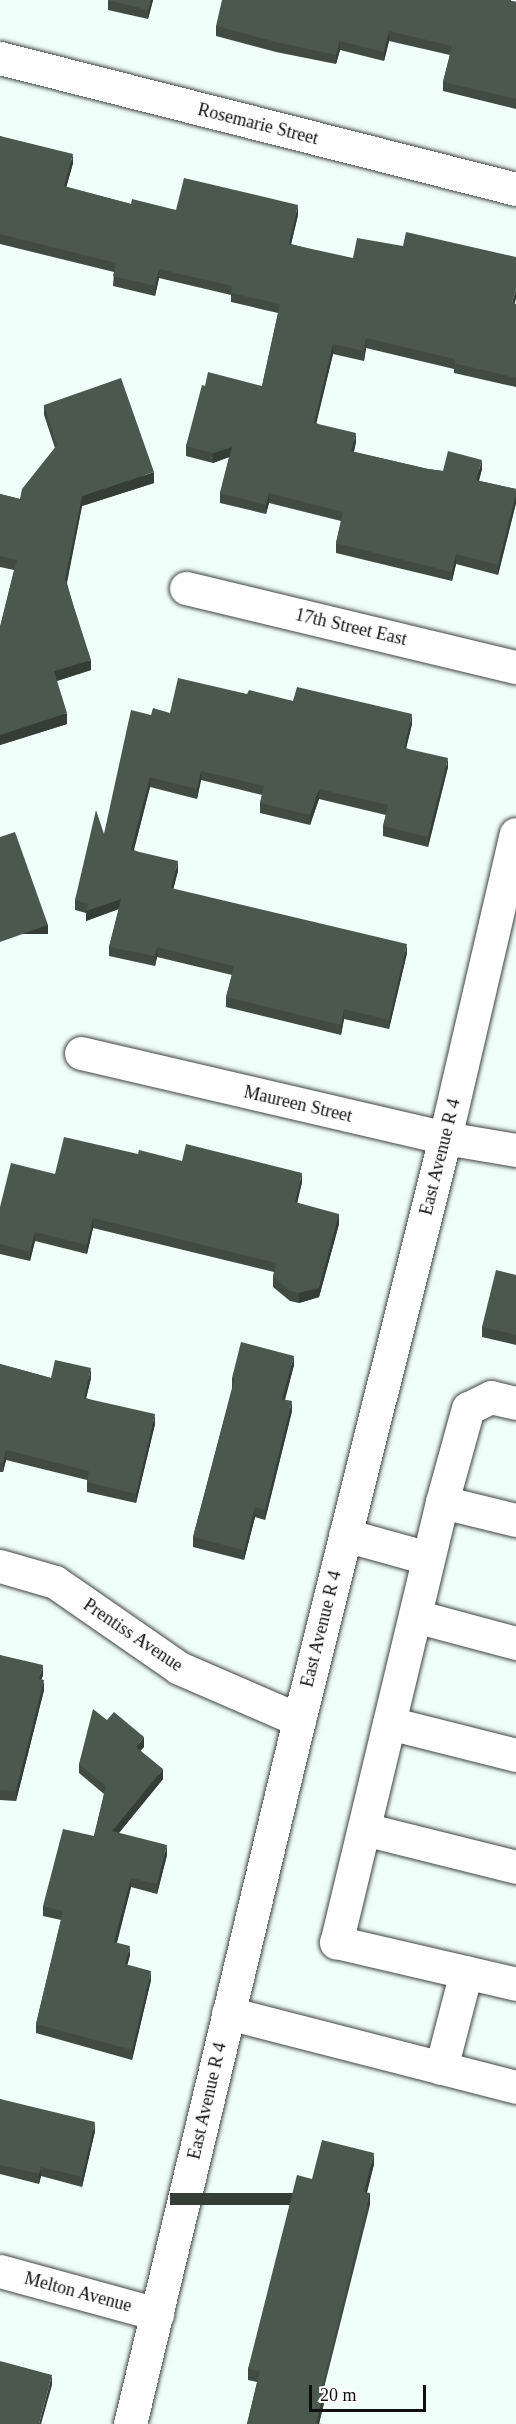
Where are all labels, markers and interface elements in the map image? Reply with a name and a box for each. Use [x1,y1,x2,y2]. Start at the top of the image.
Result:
street label: Rosemarie Street [195,99,321,149]
street label: 17th Street East [293,604,409,650]
street label: Maureen Street [242,1081,354,1127]
street label: East Avenue R 4 [415,1096,465,1218]
street label: East Avenue R 4 [296,1568,346,1690]
street label: Prentiss Avenue [79,1594,187,1676]
street label: East Avenue R 4 [183,2040,231,2162]
street label: Melton Avenue [22,2267,134,2317]
scale bar [312,2373,429,2411]
text: 20 m [320,2385,357,2405]

